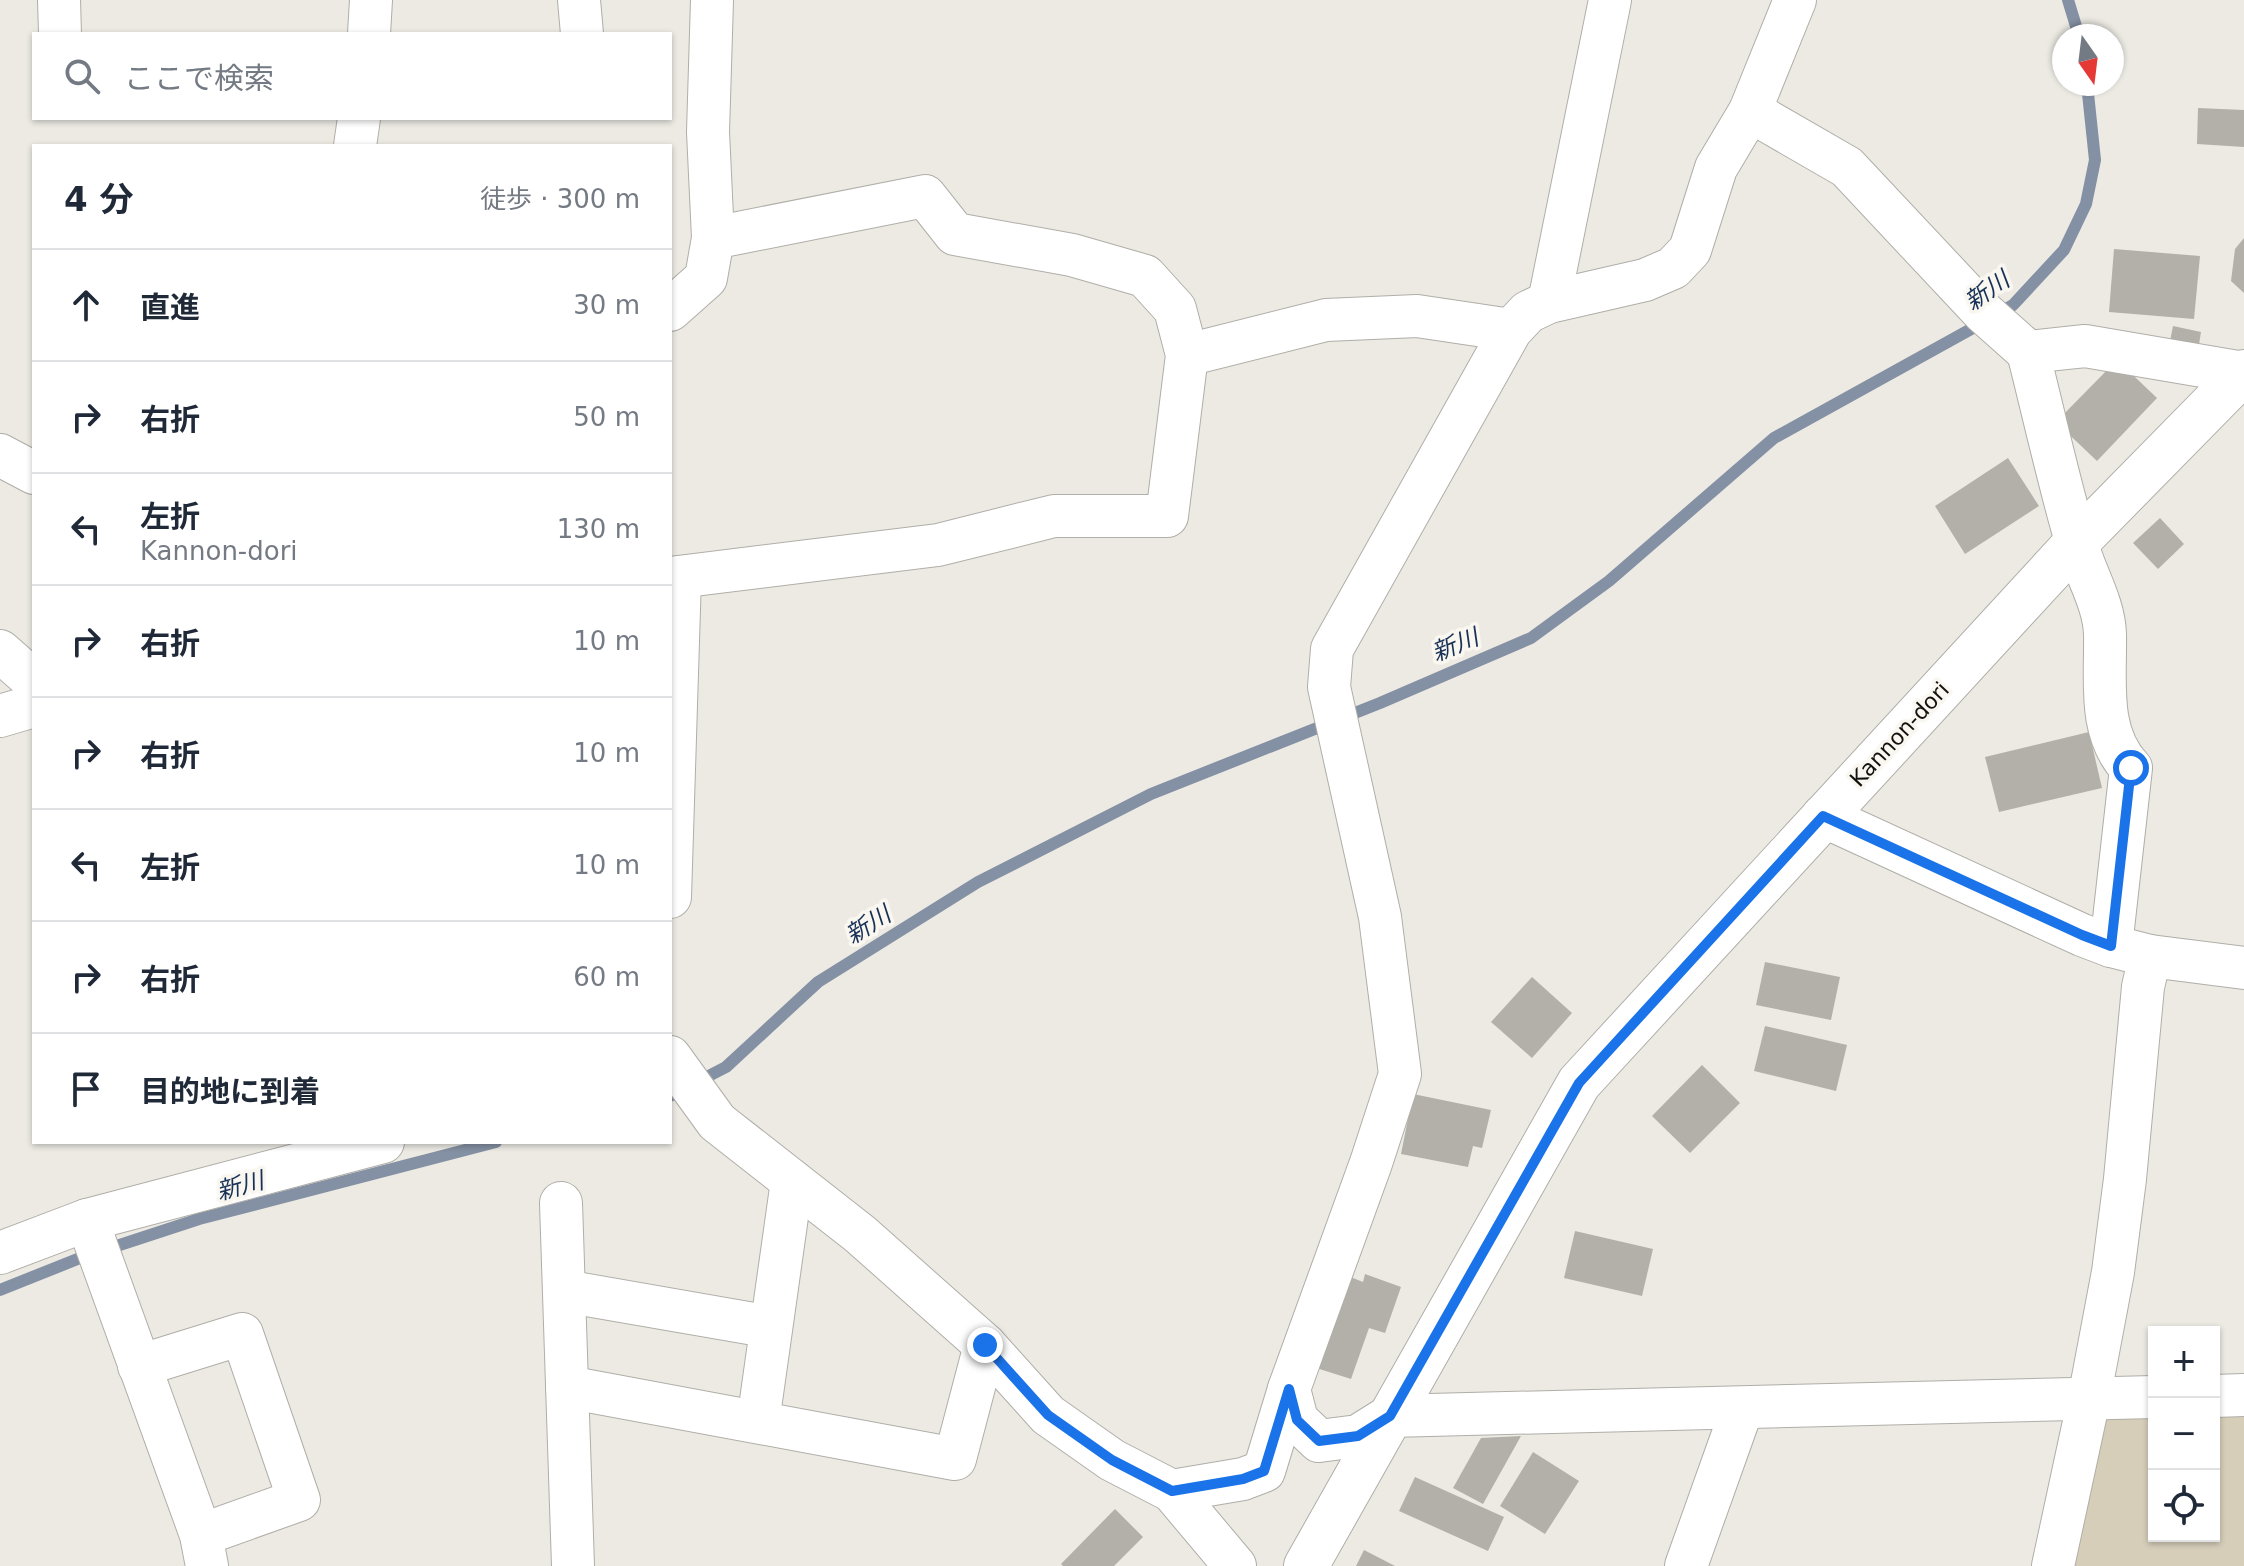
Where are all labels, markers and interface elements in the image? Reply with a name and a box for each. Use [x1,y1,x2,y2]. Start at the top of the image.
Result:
north arrow [2052,24,2124,96]
search box [32,32,672,120]
icon: search [60,54,104,98]
text: ここで検索 [124,61,274,96]
text: 4 分 [64,179,134,219]
text: 徒歩 · 300 m [480,184,640,214]
water label: 新川 [1959,264,2017,316]
icon: ahead [64,283,108,327]
text: 直進 [140,290,200,325]
text: 30 m [573,290,640,320]
icon: right [64,395,108,439]
text: 右折 [140,402,200,437]
text: 50 m [573,402,640,432]
text: 左折 [140,499,200,534]
icon: left [64,507,108,551]
text: 130 m [557,514,640,544]
text: Kannon-dori [140,536,298,566]
icon: right [64,619,108,663]
water label: 新川 [1428,622,1485,667]
text: 右折 [140,626,200,661]
text: 10 m [573,626,640,656]
street label: Kannon-dori [1845,677,1954,792]
icon: right [64,731,108,775]
text: 右折 [140,738,200,773]
text: 10 m [573,738,640,768]
route start [2113,750,2149,786]
icon: left [64,843,108,887]
text: 左折 [140,850,200,885]
text: 10 m [573,850,640,880]
water label: 新川 [840,899,898,950]
icon: right [64,955,108,999]
text: 右折 [140,962,200,997]
text: 60 m [573,962,640,992]
icon: arrive [64,1067,108,1111]
text: 目的地に到着 [140,1074,320,1109]
water label: 新川 [213,1165,270,1206]
map controls [2148,1326,2220,1542]
button: + [2148,1326,2220,1398]
route end [967,1327,1003,1363]
button: − [2148,1398,2220,1470]
button: locate [2148,1470,2220,1542]

